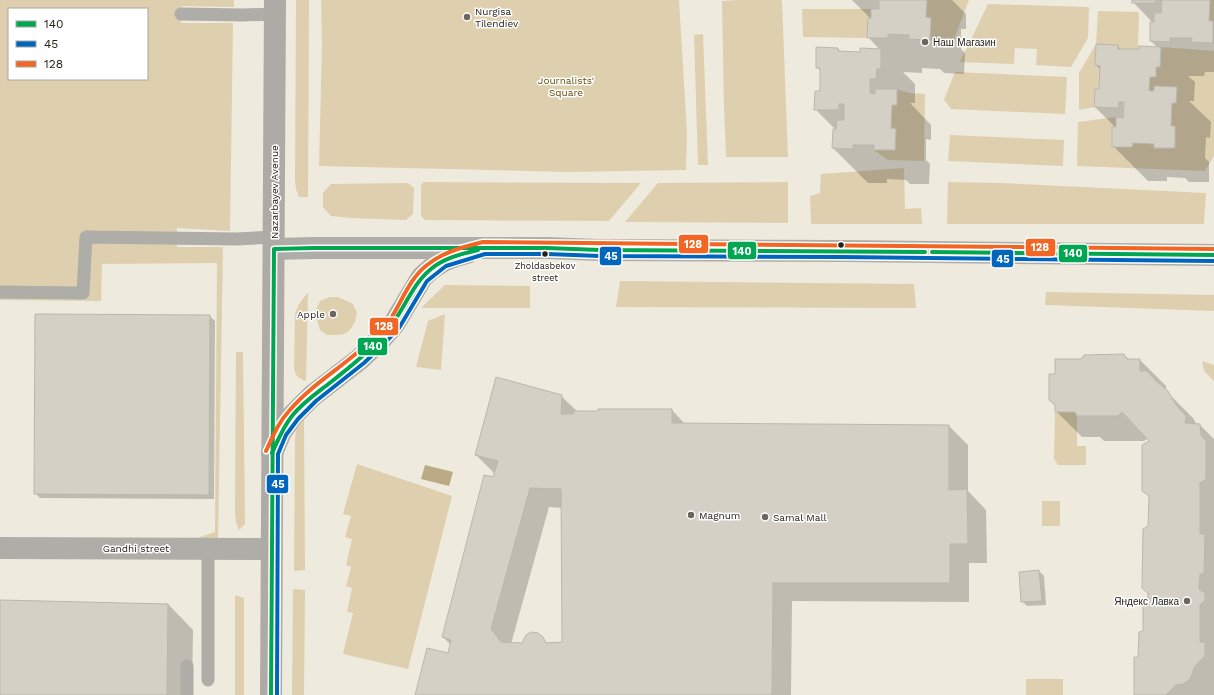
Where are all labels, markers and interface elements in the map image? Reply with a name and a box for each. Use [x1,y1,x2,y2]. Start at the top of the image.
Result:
place label: Nurgisa Tilendiev [475,6,519,29]
legend [8,8,148,80]
marker: Nurgisa Tilendiev [462,12,472,22]
text: 140 [44,17,63,31]
text: 45 [44,37,58,51]
marker: Наш Магазин [920,37,930,47]
place label: Наш Магазин [933,37,996,48]
text: 128 [44,57,63,71]
park label: Journalists' Square [538,75,594,98]
street label: Nazarbayev Avenue [269,145,280,239]
line badge: 128 [678,234,709,254]
text: 128 [684,238,702,251]
line badge: 128 [1025,238,1056,257]
unlabelled marker [836,240,846,250]
line badge: 140 [727,241,757,260]
text: 128 [1031,241,1049,254]
line badge: 140 [1058,244,1088,263]
text: 140 [733,245,751,258]
line badge: 45 [599,246,622,266]
text: 140 [1064,247,1082,260]
marker: Zholdasbekov street [540,249,550,259]
line badge: 45 [991,249,1014,268]
text: 45 [604,250,618,263]
text: 45 [996,253,1010,266]
place label: Zholdasbekov street [515,261,576,283]
place label: Apple [297,309,325,320]
marker: Apple [328,309,338,319]
line badge: 128 [369,317,399,336]
text: 128 [375,320,393,333]
line badge: 140 [357,337,388,356]
text: 140 [364,340,382,353]
line badge: 45 [266,474,289,494]
text: 45 [271,478,285,491]
marker: Magnum [686,510,696,520]
place label: Magnum [699,510,740,521]
marker: Samal Mall [760,512,770,522]
place label: Samal Mall [773,512,827,523]
street label: Gandhi street [103,543,170,554]
place label: Яндекс Лавка [1114,596,1179,607]
marker: Яндекс Лавка [1182,596,1192,606]

